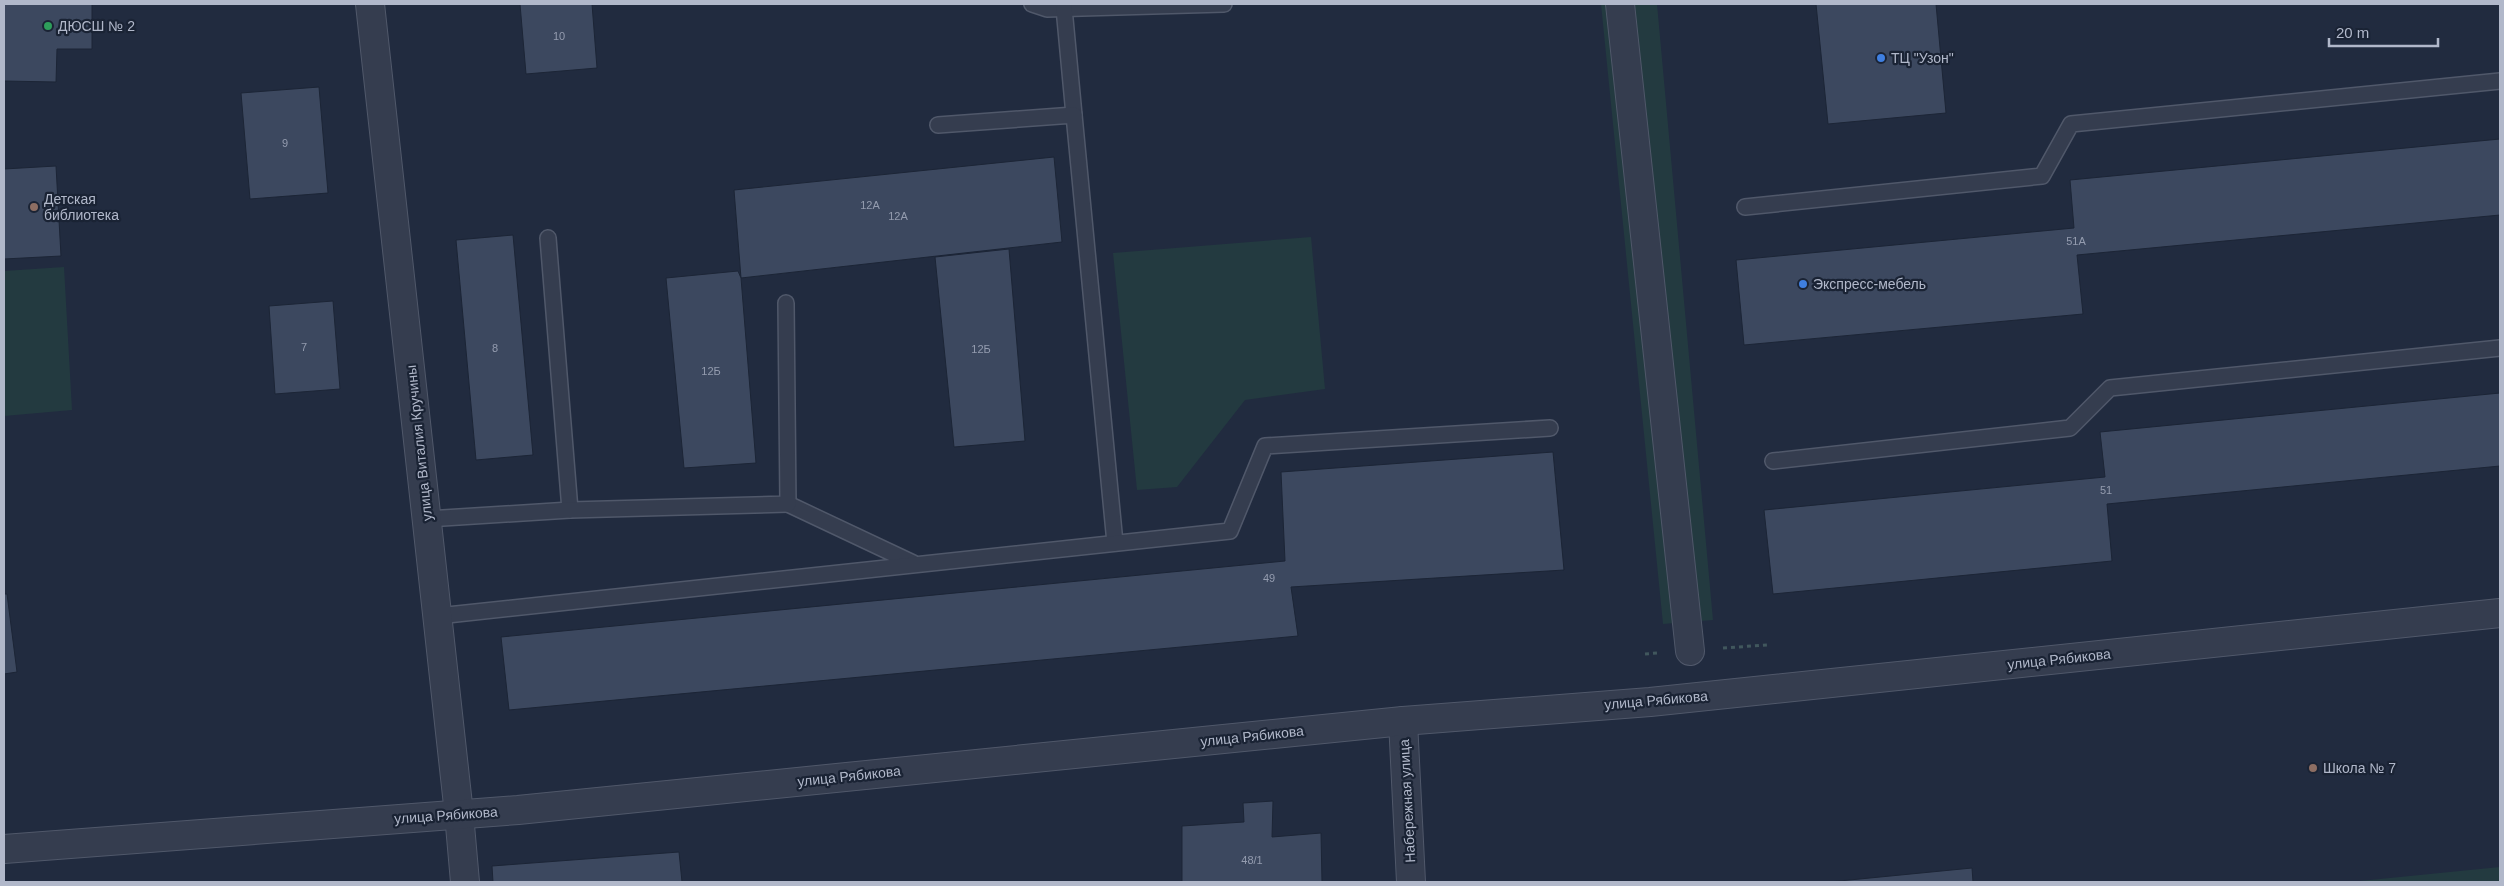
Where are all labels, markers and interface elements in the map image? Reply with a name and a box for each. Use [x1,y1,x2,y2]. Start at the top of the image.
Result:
scale bar [2329,15,2438,47]
place label: ДЮСШ № 2 [58,18,135,34]
marker: ДЮСШ № 2 [42,20,54,32]
text: 20 m [2336,24,2369,41]
house number: 10 [553,30,565,42]
place label: ТЦ "Узон" [1891,50,1954,66]
marker: ТЦ "Узон" [1875,52,1887,64]
house number: 9 [282,137,288,149]
place label: Детская библиотека [44,191,119,223]
house number: 12А [860,199,880,211]
marker: Детская библиотека [28,201,40,213]
house number: 12А [888,210,908,222]
house number: 51А [2066,235,2086,247]
place label: Экспресс-мебель [1813,276,1926,292]
marker: Экспресс-мебель [1797,278,1809,290]
house number: 7 [301,341,307,353]
house number: 8 [492,342,498,354]
house number: 12Б [971,343,991,355]
street label: улица Виталия Кручины [403,364,435,522]
house number: 12Б [701,365,721,377]
house number: 51 [2100,484,2112,496]
house number: 49 [1263,572,1275,584]
street label: улица Рябикова [2007,646,2112,672]
street label: улица Рябикова [1604,687,1709,712]
street label: улица Рябикова [1200,723,1305,749]
street label: Набережная улица [1396,739,1418,863]
place label: Школа № 7 [2323,760,2396,776]
marker: Школа № 7 [2307,762,2319,774]
street label: улица Рябикова [797,763,902,789]
street label: улица Рябикова [394,803,499,827]
house number: 48/1 [1241,854,1263,866]

